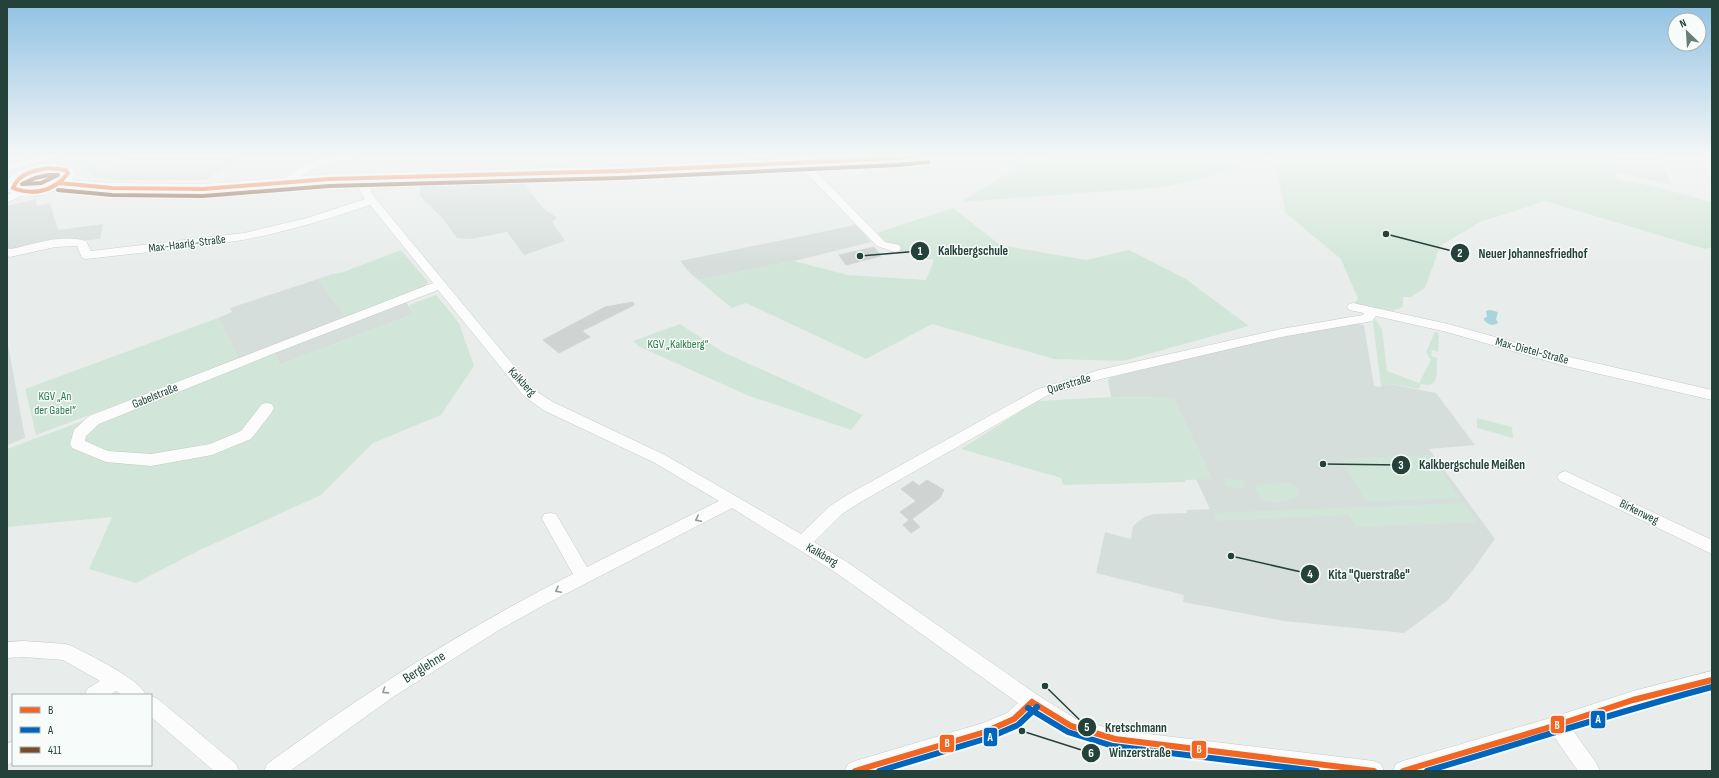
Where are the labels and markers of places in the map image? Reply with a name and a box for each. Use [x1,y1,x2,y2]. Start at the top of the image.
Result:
callout: Kalkbergschule [910,238,1016,263]
callout: Neuer Johannesfriedhof [1450,241,1595,266]
callout: Kalkbergschule Meißen [1391,452,1533,477]
callout: Kita "Querstraße" [1300,562,1418,587]
callout: Kretschmann [1077,715,1175,740]
callout: Winzerstraße [1081,740,1179,765]

